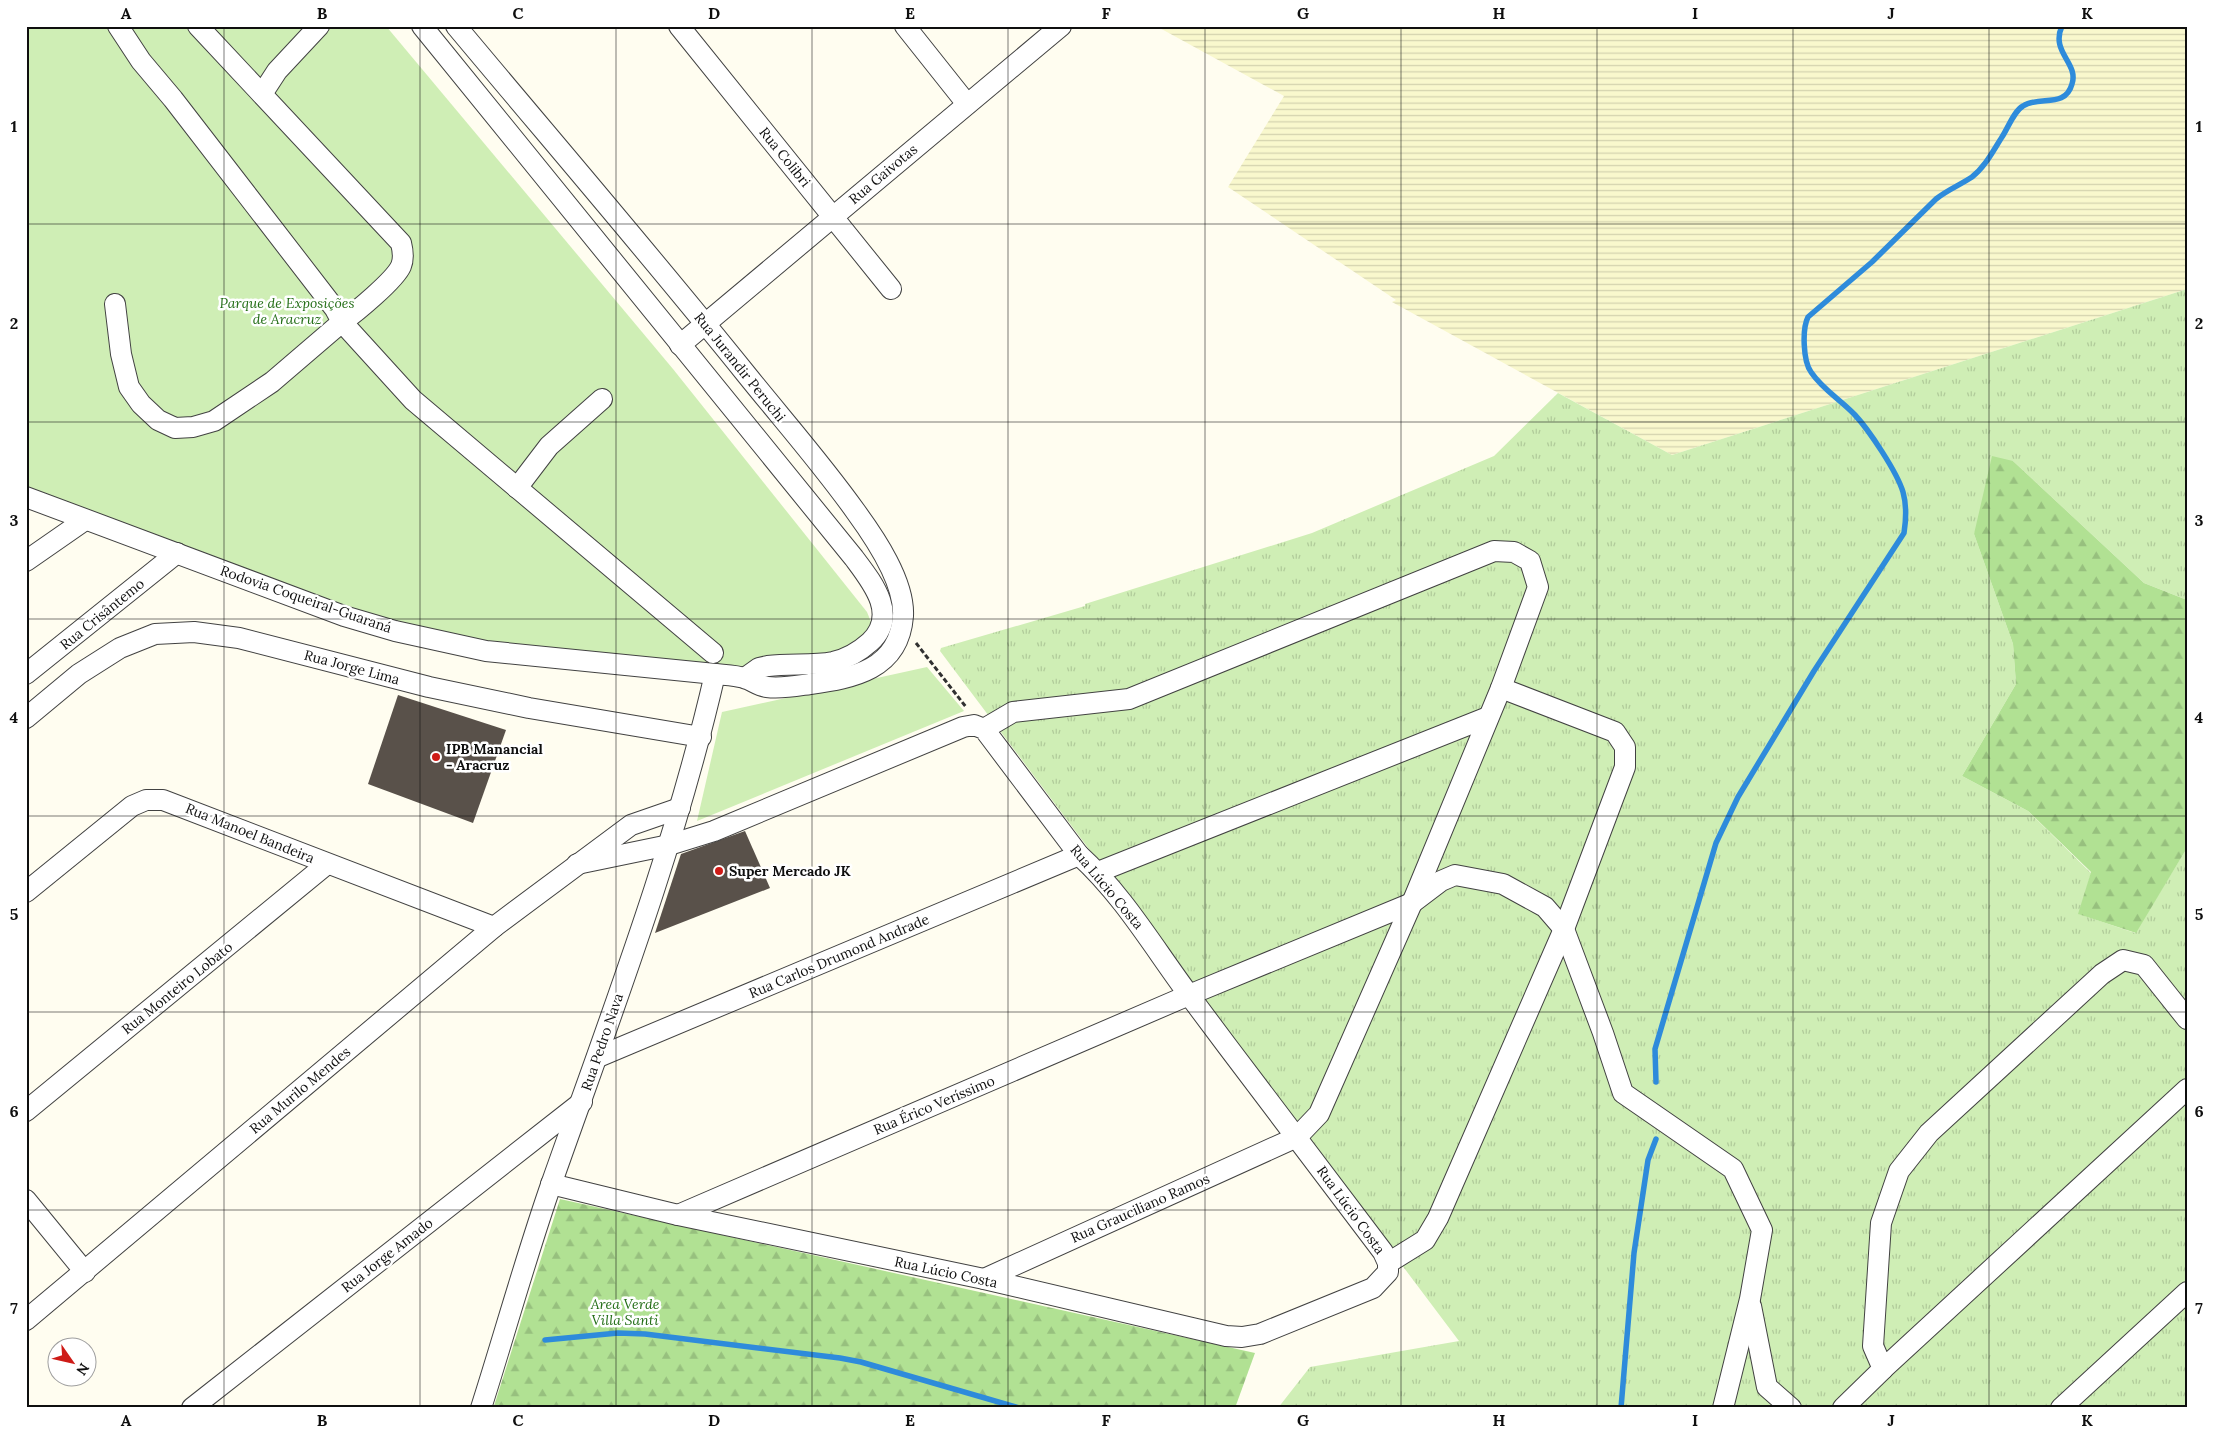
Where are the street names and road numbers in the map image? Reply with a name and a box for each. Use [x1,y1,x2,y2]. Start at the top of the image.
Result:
street label: Rua Colibri [755,123,815,191]
street label: Rua Gaivotas [845,140,921,208]
street label: Rua Jurandir Peruchi [690,309,790,425]
street label: Rodovia Coqueiral-Guaraná [218,561,394,637]
street label: Rua Crisântemo [56,574,148,654]
street label: Rua Jorge Lima [302,646,402,688]
street label: Rua Manoel Bandeira [183,799,317,867]
street label: Rua Lúcio Costa [1066,841,1148,933]
street label: Rua Carlos Drumond Andrade [746,910,932,1002]
street label: Rua Monteiro Lobato [118,938,236,1038]
street label: Rua Pedro Nava [577,991,627,1093]
street label: Rua Murilo Mendes [246,1043,354,1137]
street label: Rua Érico Veríssimo [871,1071,997,1139]
street label: Rua Lúcio Costa [1313,1162,1389,1258]
street label: Rua Grauciliano Ramos [1068,1169,1212,1247]
street label: Rua Jorge Amado [338,1214,436,1296]
street label: Rua Lúcio Costa [893,1252,999,1292]

